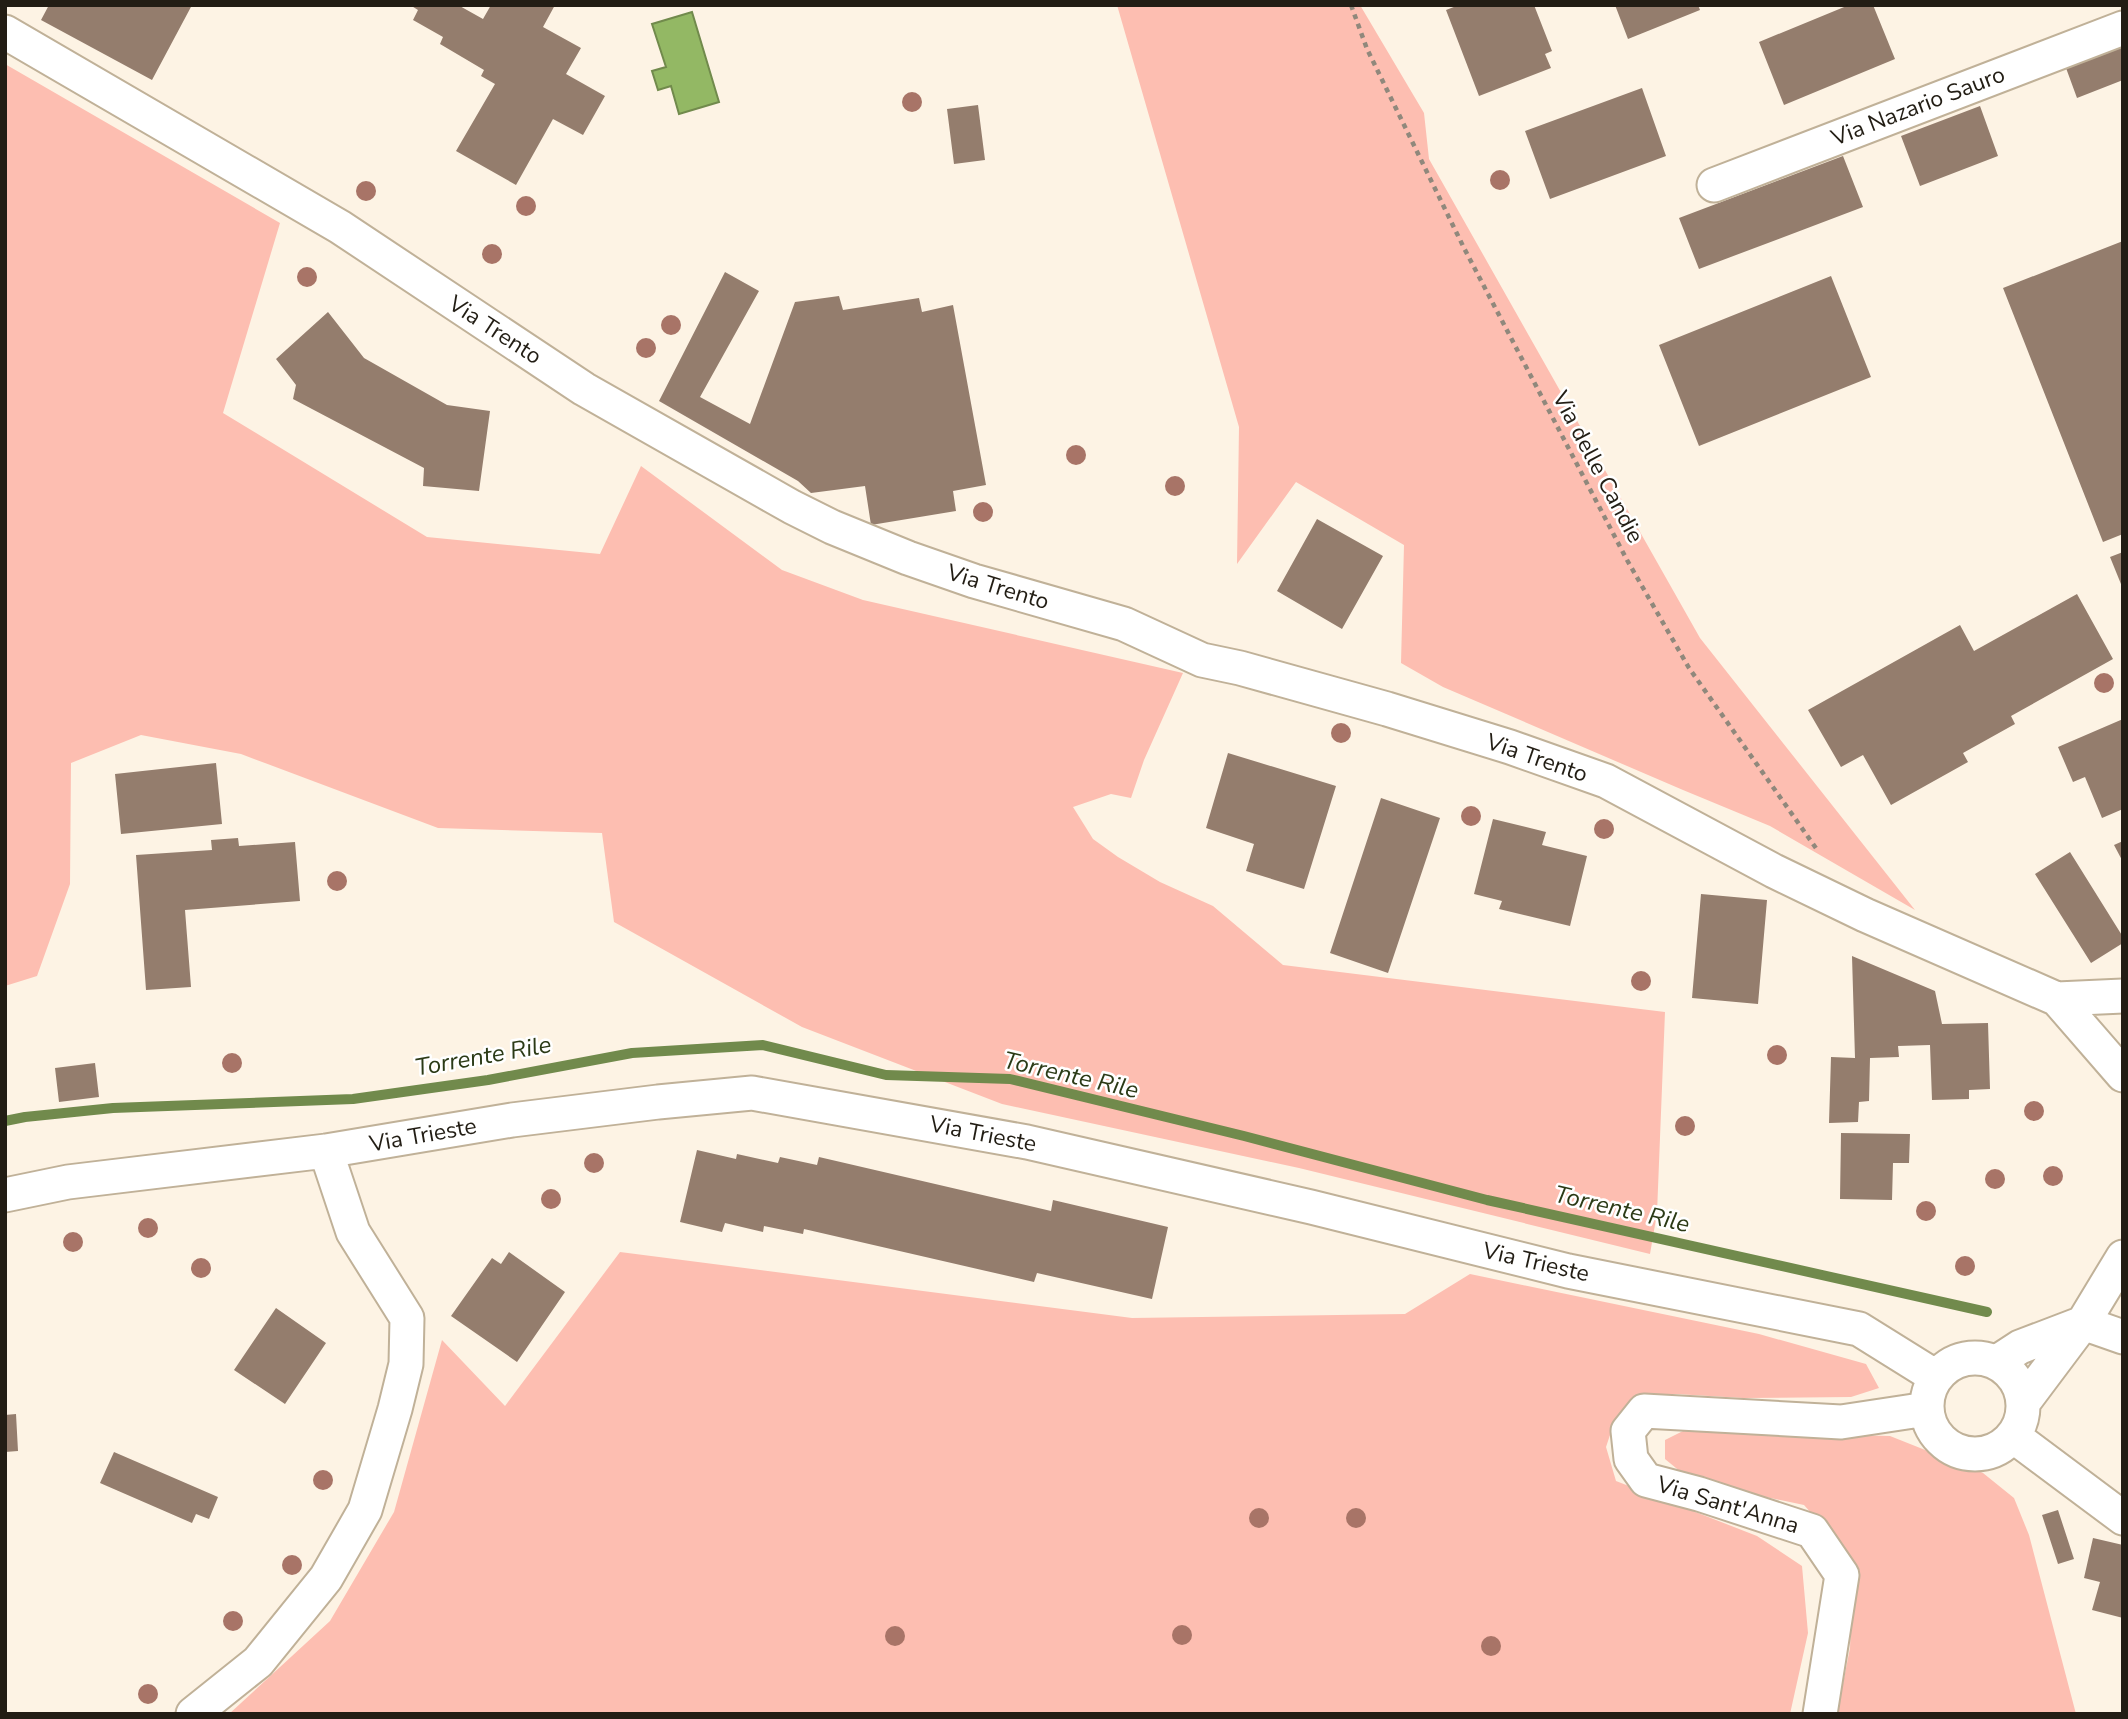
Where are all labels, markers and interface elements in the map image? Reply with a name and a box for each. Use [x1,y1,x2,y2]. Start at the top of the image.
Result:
street label: Via Nazario Sauro [1826,59,2009,154]
street label: Via Trento [441,288,548,372]
street label: Via delle Candie [1544,385,1651,548]
street label: Via Trento [942,556,1053,617]
street label: Via Trento [1481,726,1592,790]
water label: Torrente Rile [412,1028,554,1084]
water label: Torrente Rile [1000,1044,1142,1106]
street label: Via Trieste [926,1108,1039,1160]
street label: Via Trieste [366,1110,479,1160]
water label: Torrente Rile [1551,1178,1693,1240]
street label: Via Trieste [1479,1234,1592,1289]
street label: Via Sant'Anna [1652,1468,1803,1541]

